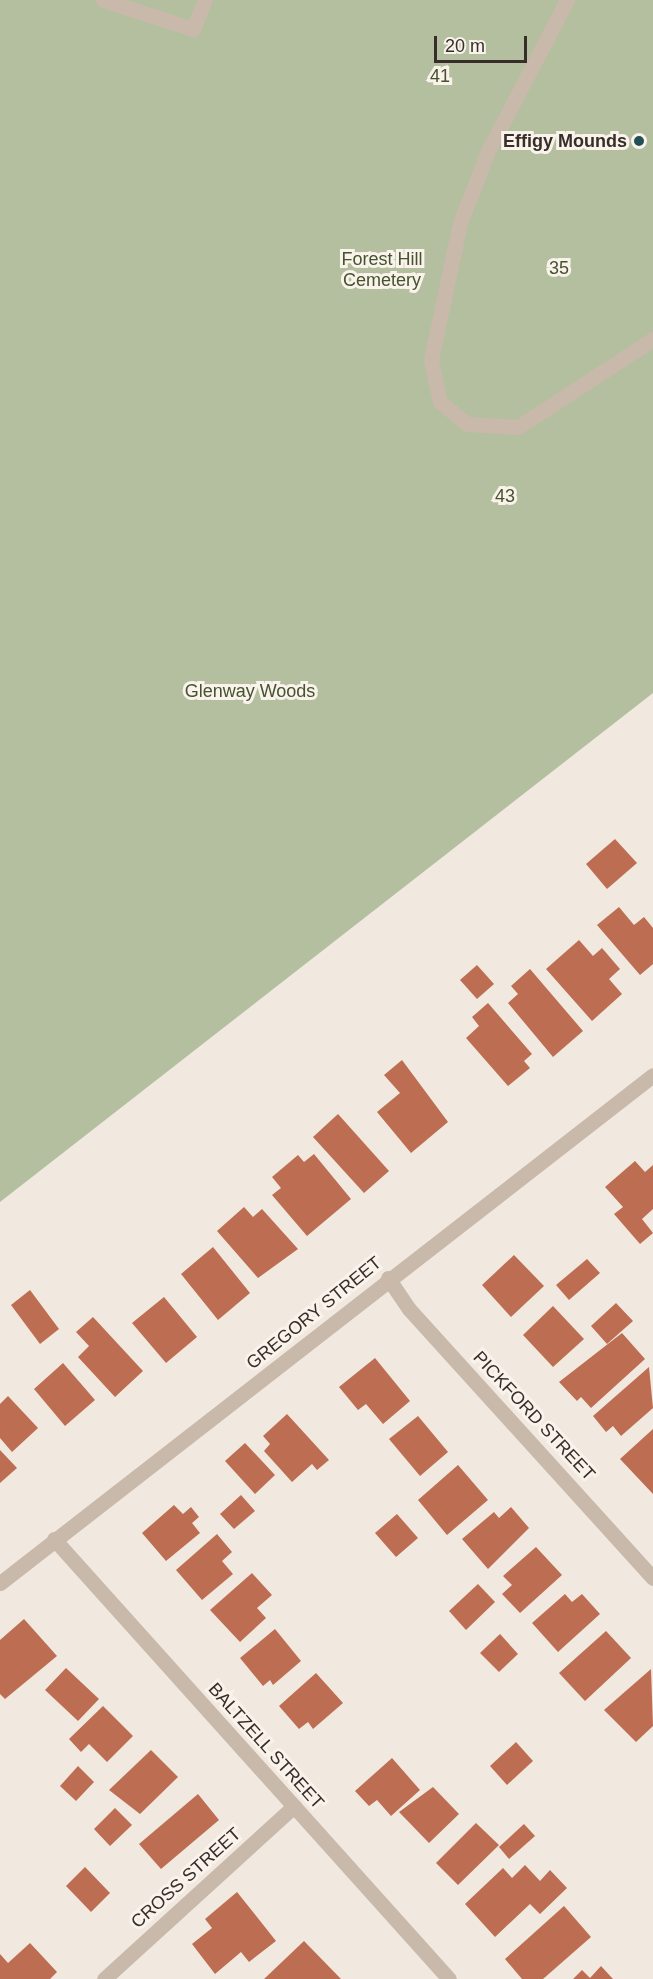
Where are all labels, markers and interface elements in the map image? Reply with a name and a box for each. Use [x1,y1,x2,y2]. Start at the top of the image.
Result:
scale bar [437,24,530,62]
text: 20 m [445,36,485,56]
park label: 41 [430,65,450,87]
place label: Effigy Mounds [503,130,627,152]
marker: Effigy Mounds [632,134,646,148]
park label: Forest Hill Cemetery [341,249,423,292]
park label: 35 [549,257,569,279]
park label: 43 [495,485,515,507]
park label: Glenway Woods [185,680,315,702]
street label: GREGORY STREET [242,1252,386,1374]
street label: PICKFORD STREET [468,1347,600,1485]
street label: BALTZELL STREET [204,1678,328,1814]
street label: CROSS STREET [127,1823,245,1933]

